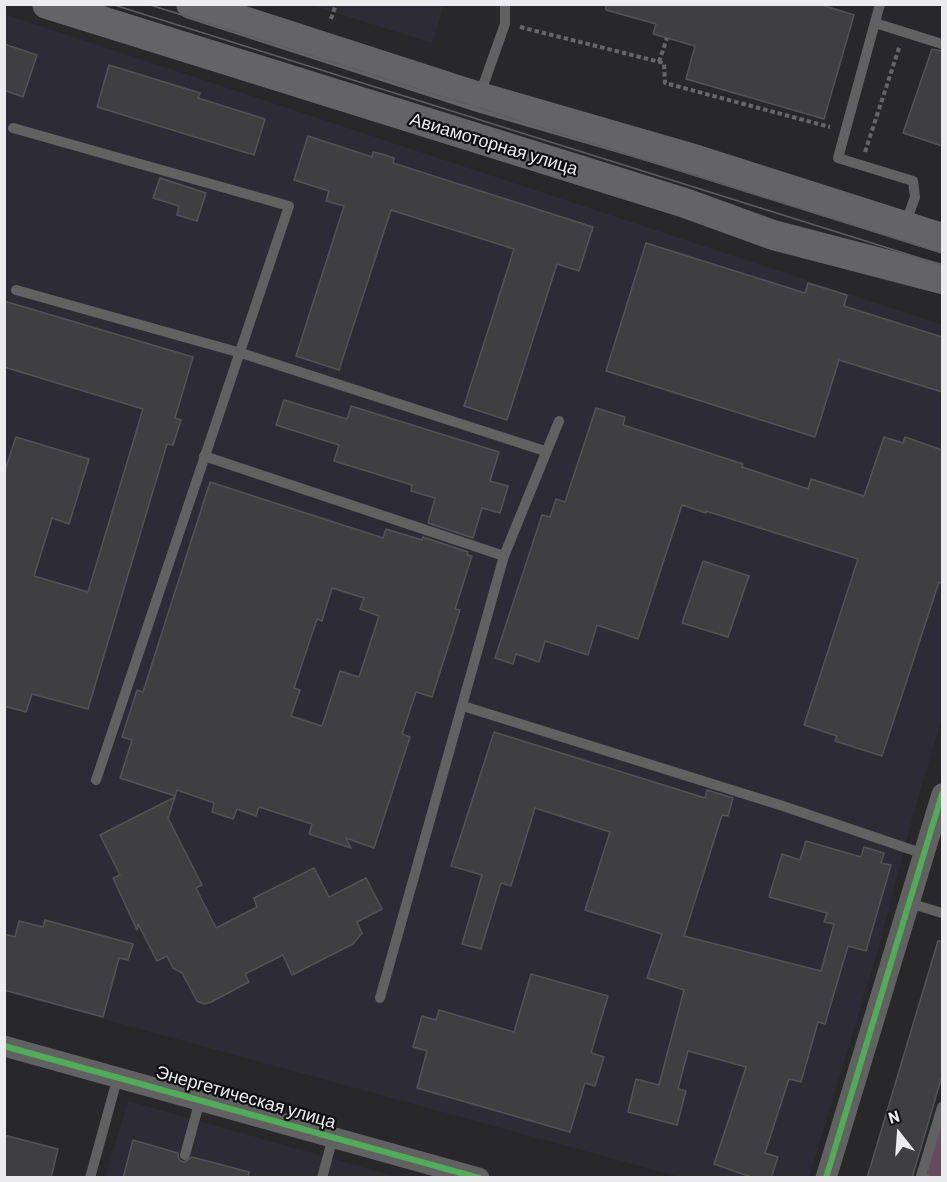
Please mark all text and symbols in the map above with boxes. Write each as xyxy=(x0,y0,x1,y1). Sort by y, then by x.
street label: Авиамоторная улица xyxy=(407,108,581,180)
street label: Энергетическая улица xyxy=(153,1061,339,1133)
north arrow xyxy=(869,1104,929,1164)
text: N xyxy=(886,1106,901,1127)

